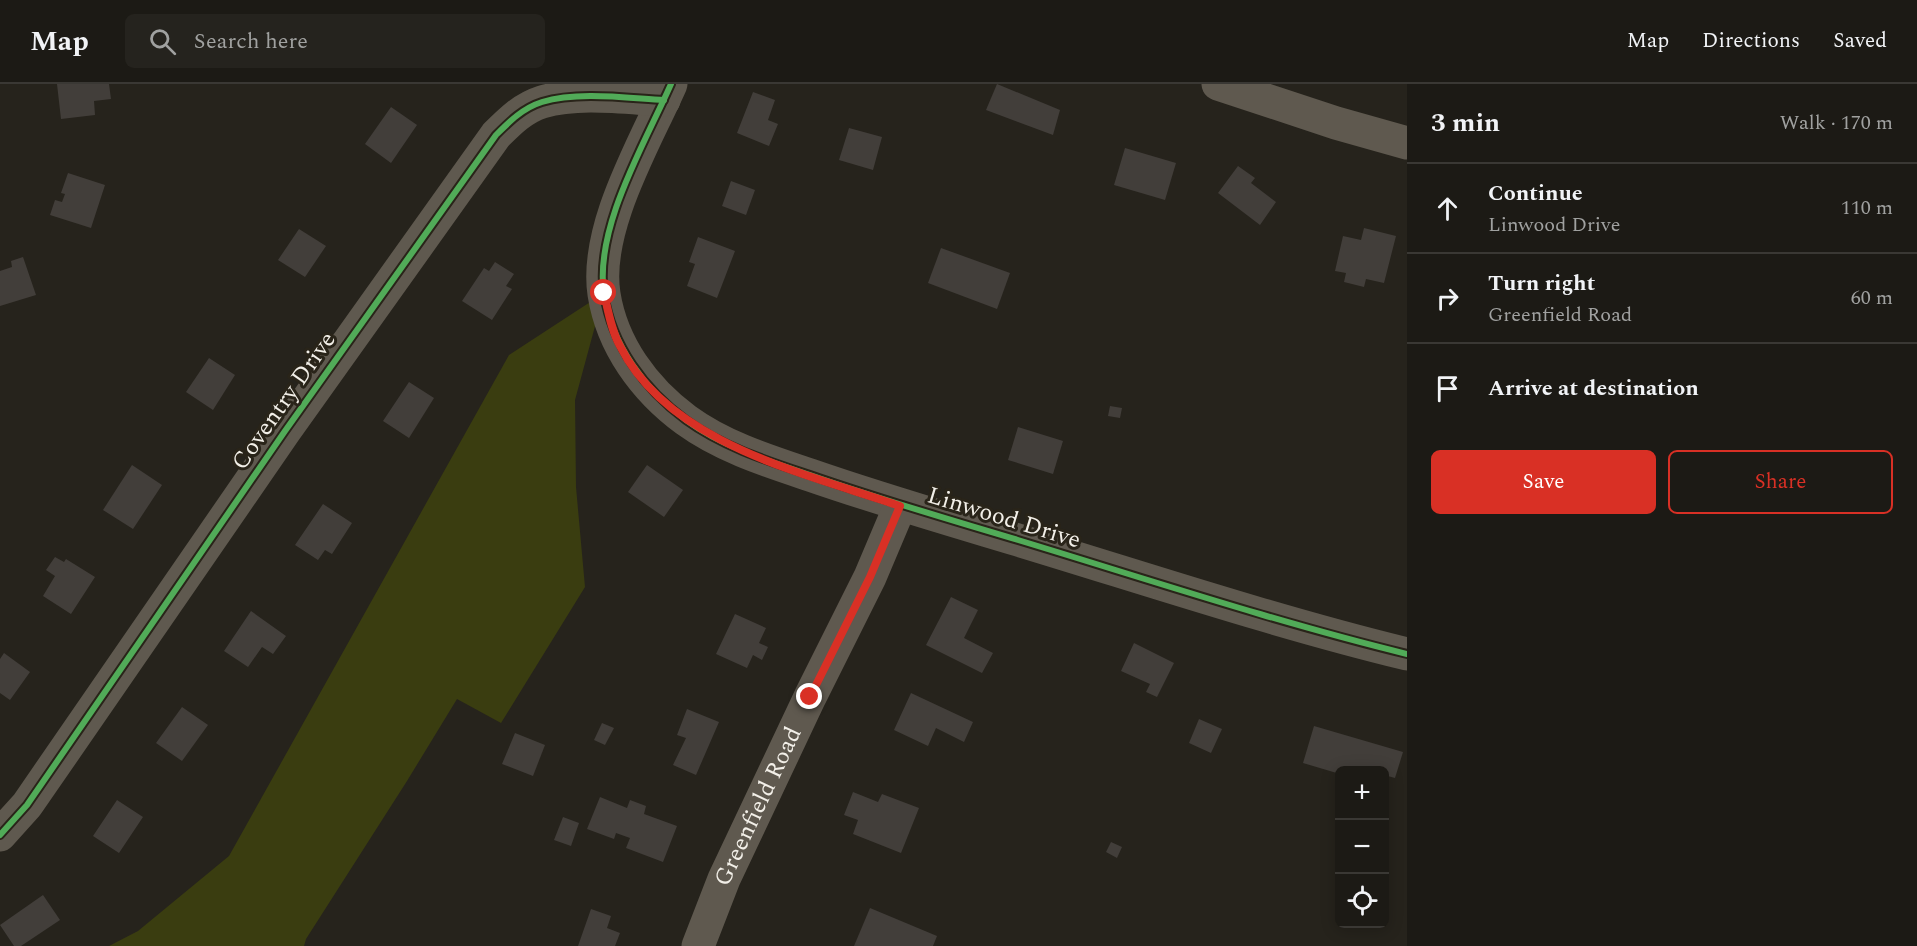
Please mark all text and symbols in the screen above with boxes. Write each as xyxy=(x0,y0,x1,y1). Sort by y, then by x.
search box xyxy=(125,14,545,68)
text: Map xyxy=(30,20,89,63)
icon: search xyxy=(146,25,179,58)
text: Search here xyxy=(194,25,308,58)
text: Map xyxy=(1627,25,1669,57)
text: Directions xyxy=(1702,25,1800,57)
text: Saved xyxy=(1833,25,1887,57)
text: 3 min xyxy=(1431,103,1500,143)
text: Walk · 170 m xyxy=(1780,108,1893,138)
text: Continue xyxy=(1488,177,1583,210)
icon: ahead xyxy=(1431,192,1464,225)
text: 110 m xyxy=(1841,193,1893,223)
text: Linwood Drive xyxy=(1488,210,1620,240)
text: Turn right xyxy=(1488,267,1595,300)
route start xyxy=(590,279,616,305)
icon: right xyxy=(1431,282,1464,315)
text: 60 m xyxy=(1851,283,1893,313)
text: Greenfield Road xyxy=(1488,300,1632,330)
street label: Coventry Drive xyxy=(223,324,345,478)
icon: arrive xyxy=(1431,372,1464,405)
text: Arrive at destination xyxy=(1488,372,1699,405)
button: Save xyxy=(1431,450,1656,514)
button: Share xyxy=(1668,450,1893,514)
street label: Linwood Drive xyxy=(923,478,1085,558)
route end xyxy=(796,683,822,709)
street label: Greenfield Road xyxy=(705,721,811,892)
map controls xyxy=(1335,766,1389,928)
button: + xyxy=(1335,766,1389,820)
button: − xyxy=(1335,820,1389,874)
button: locate xyxy=(1335,874,1389,928)

